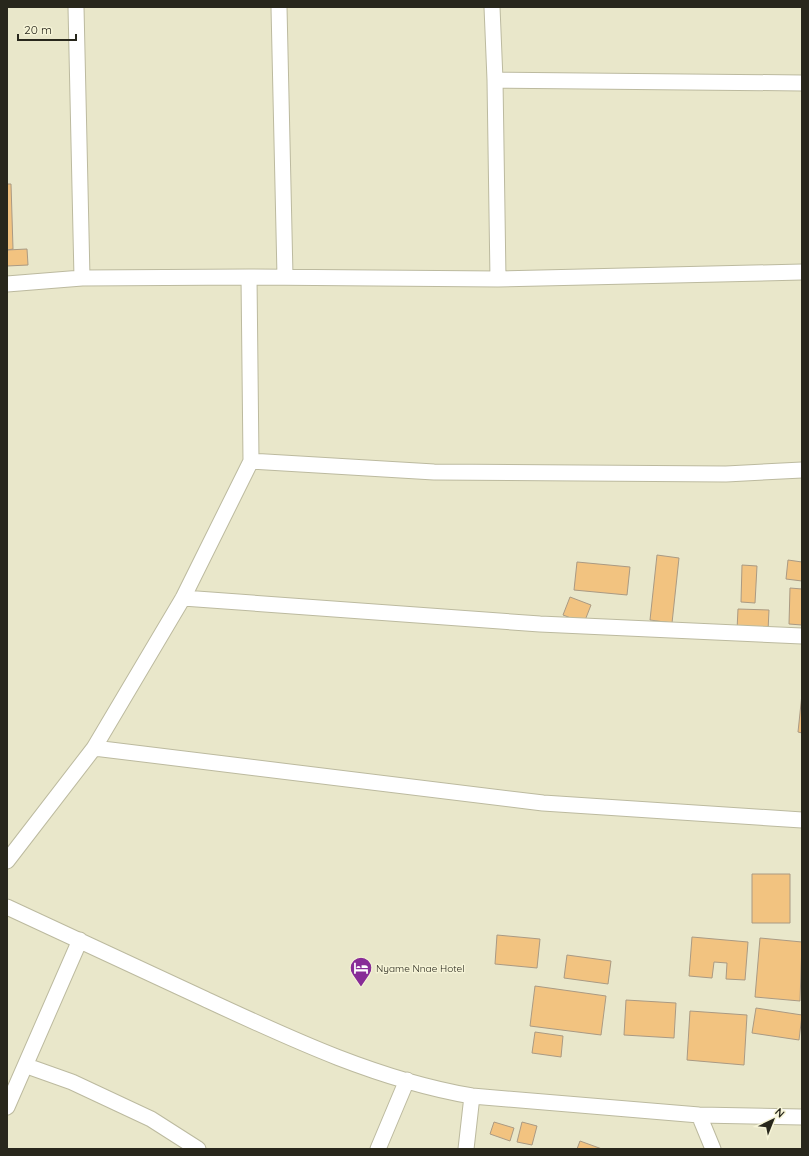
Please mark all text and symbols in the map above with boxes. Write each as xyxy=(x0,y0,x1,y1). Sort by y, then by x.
scale bar xyxy=(18,16,76,42)
text: 20 m xyxy=(24,22,52,37)
hotel icon: Nyame Nnae Hotel xyxy=(348,955,374,988)
place label: Nyame Nnae Hotel xyxy=(376,962,465,975)
north arrow xyxy=(753,1100,793,1140)
text: N xyxy=(772,1105,788,1121)

